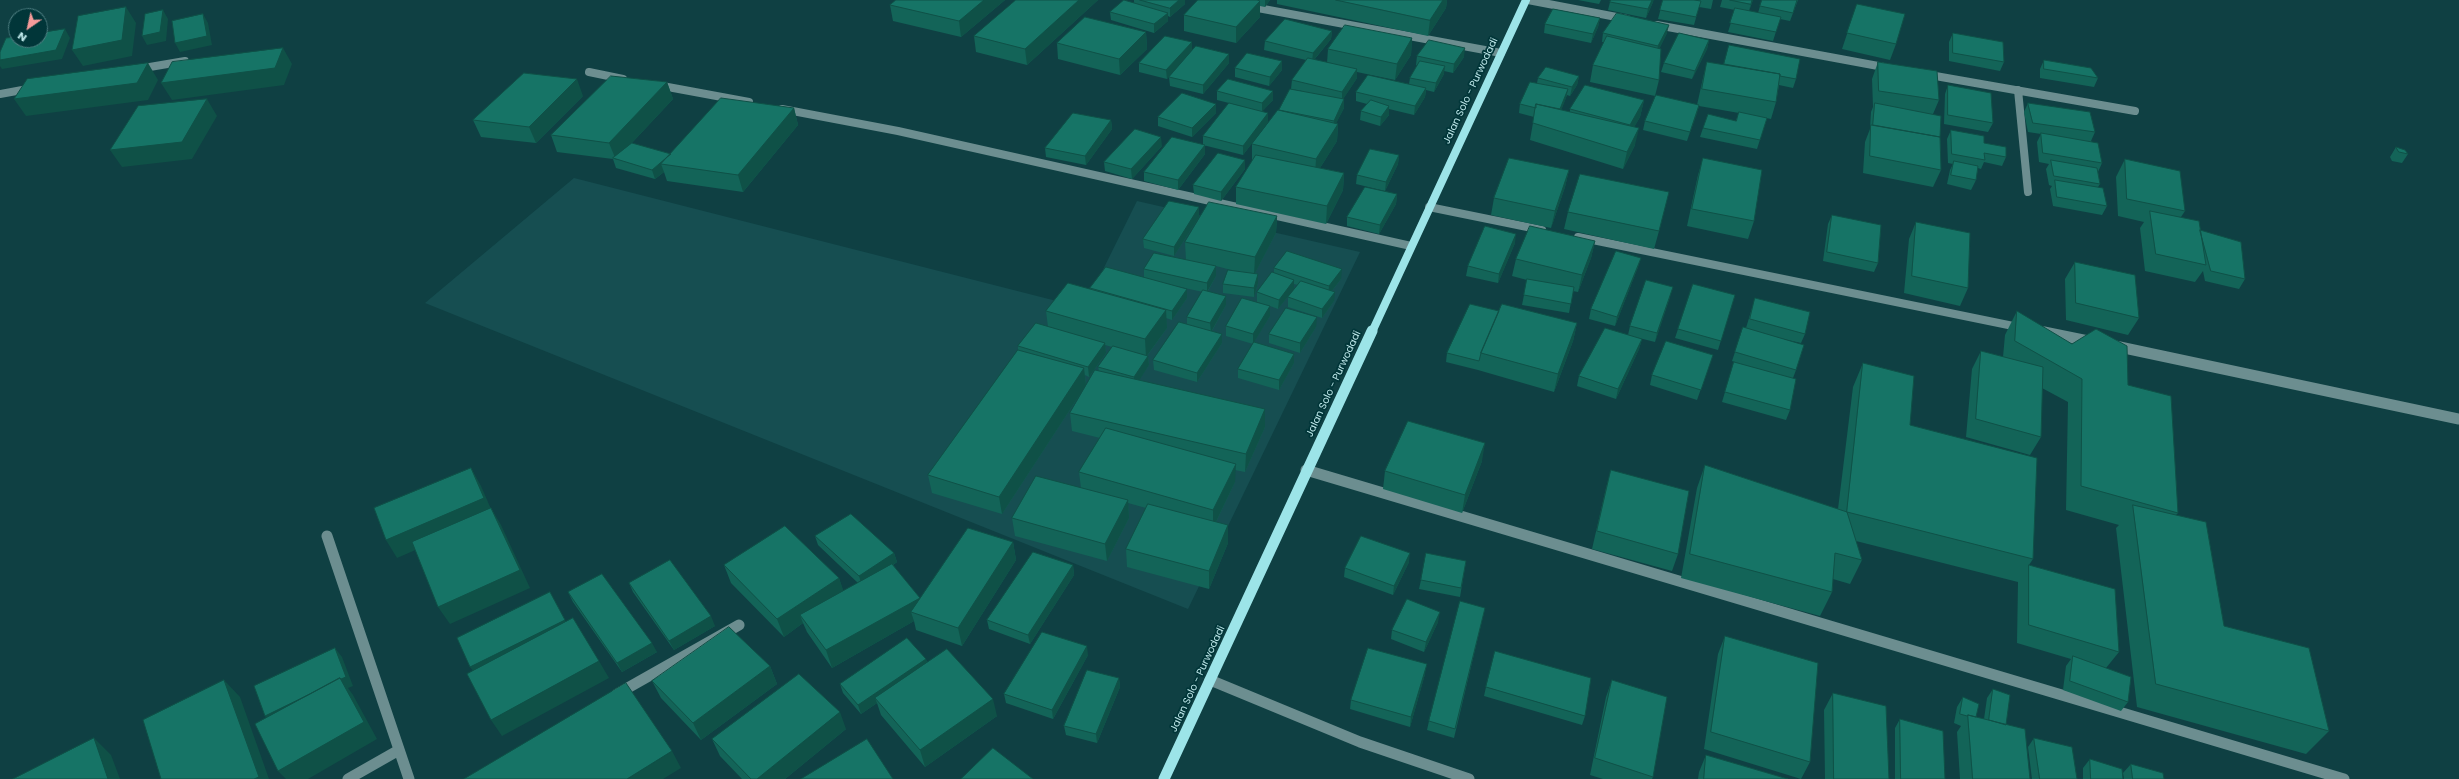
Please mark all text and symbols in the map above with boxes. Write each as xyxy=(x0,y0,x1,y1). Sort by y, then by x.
north arrow xyxy=(8,8,48,48)
text: N xyxy=(14,28,30,46)
street label: Jalan Solo - Purwodadi xyxy=(1441,36,1501,146)
street label: Jalan Solo - Purwodadi xyxy=(1304,329,1364,439)
street label: Jalan Solo - Purwodadi xyxy=(1168,624,1228,734)

